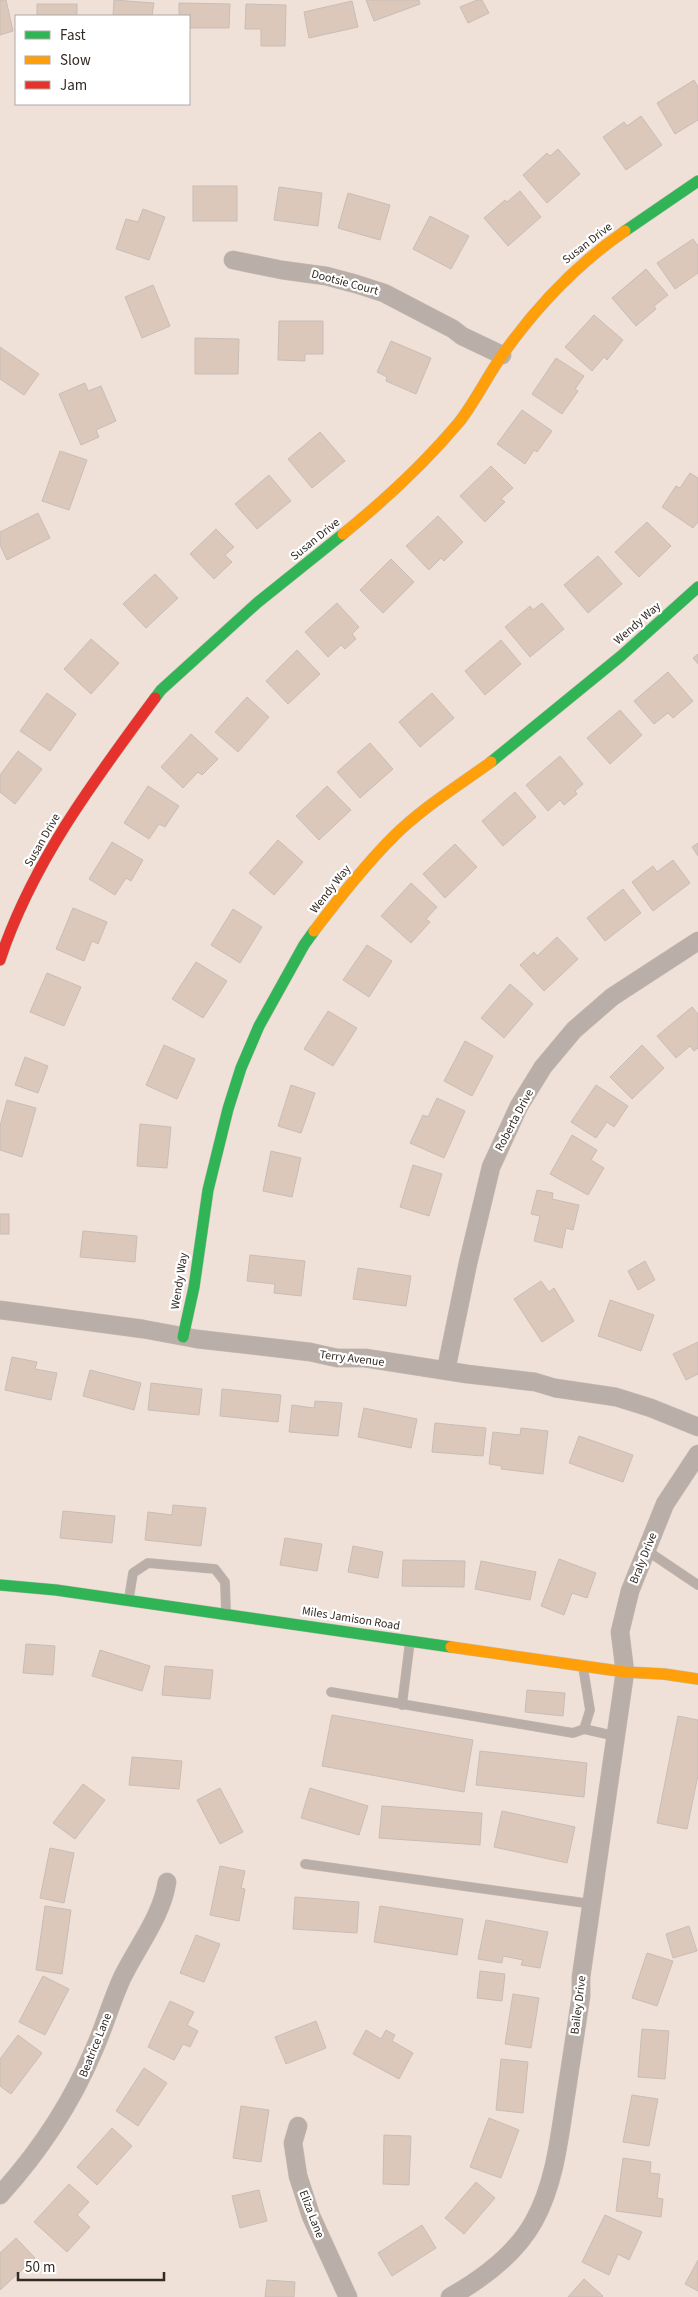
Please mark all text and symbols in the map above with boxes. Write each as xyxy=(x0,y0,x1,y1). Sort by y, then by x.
legend xyxy=(15,15,190,105)
text: Fast xyxy=(60,25,86,46)
text: Slow xyxy=(60,50,91,71)
text: Jam xyxy=(60,75,87,96)
street label: Susan Drive xyxy=(559,219,616,268)
street label: Dootsie Court xyxy=(310,265,380,300)
street label: Susan Drive xyxy=(287,514,344,565)
street label: Wendy Way xyxy=(610,598,665,649)
street label: Susan Drive xyxy=(20,810,65,870)
street label: Wendy Way xyxy=(306,861,355,917)
street label: Roberta Drive xyxy=(491,1086,538,1154)
street label: Wendy Way xyxy=(167,1251,192,1311)
street label: Terry Avenue xyxy=(319,1346,385,1371)
street label: Braly Drive xyxy=(625,1530,661,1586)
street label: Miles Jamison Road xyxy=(301,1602,401,1635)
street label: Bailey Drive xyxy=(566,1975,591,2035)
street label: Beatrice Lane xyxy=(75,2011,116,2080)
street label: Eliza Lane xyxy=(295,2188,328,2241)
scale bar xyxy=(18,2250,164,2282)
text: 50 m xyxy=(25,2257,55,2278)

